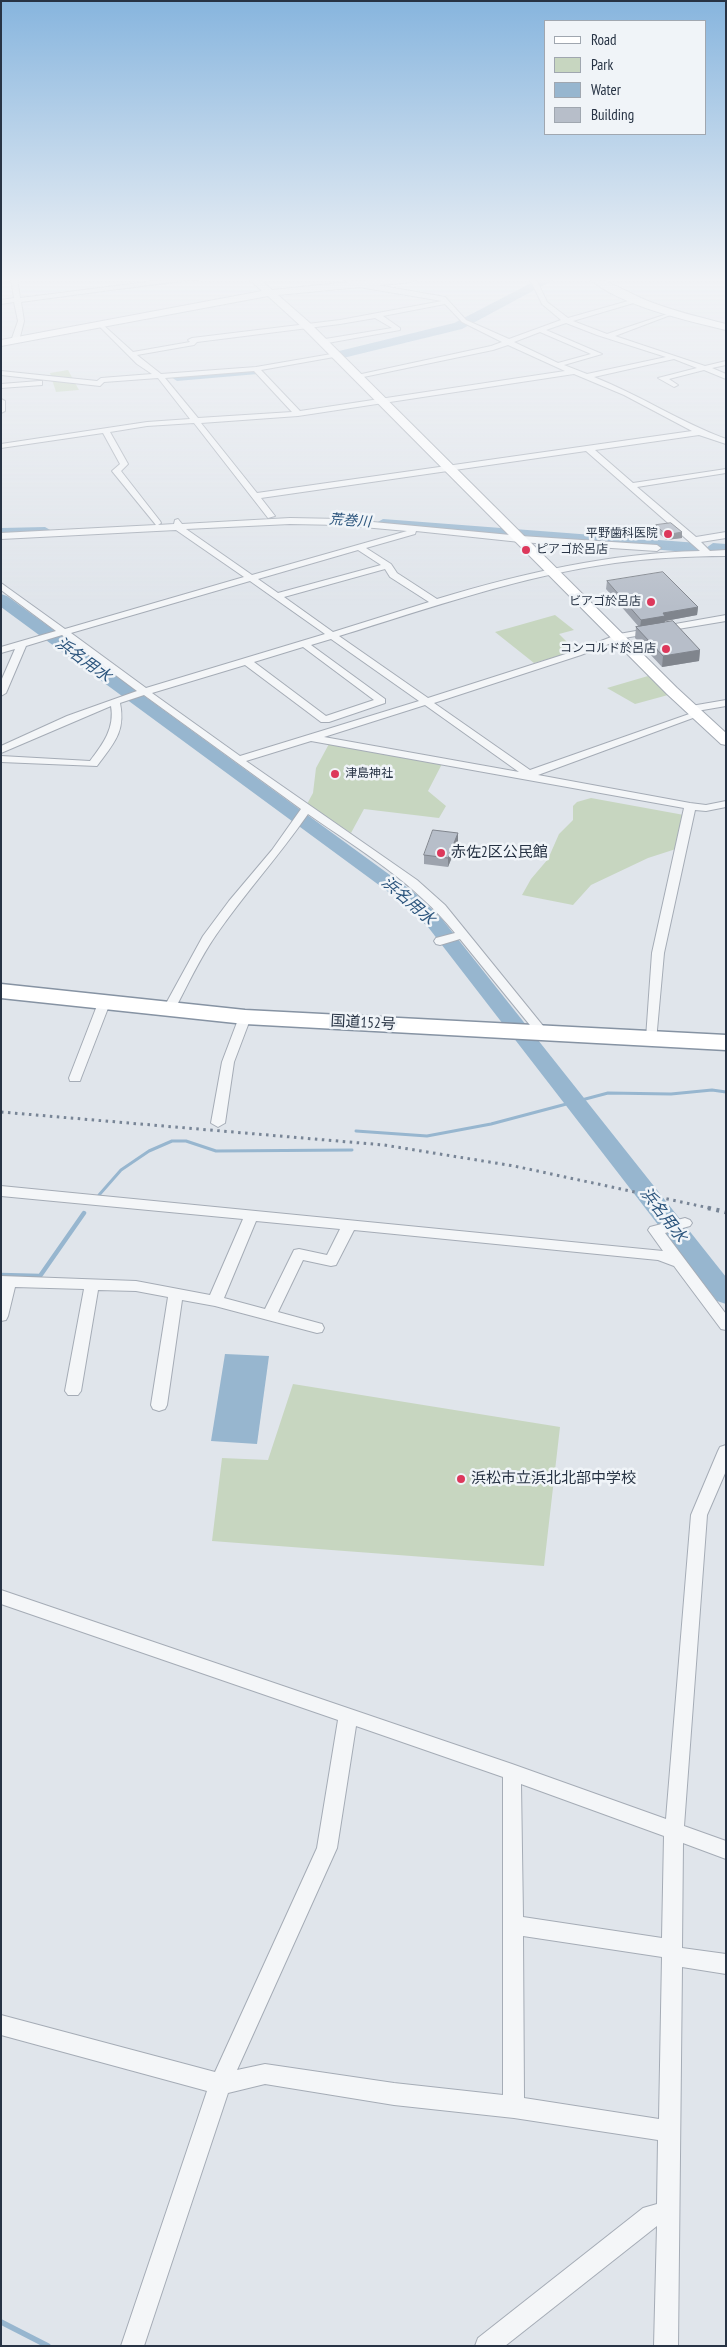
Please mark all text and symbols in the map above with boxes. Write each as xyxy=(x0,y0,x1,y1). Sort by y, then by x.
legend xyxy=(544,20,707,135)
text: Road xyxy=(591,30,617,49)
text: Park xyxy=(591,55,613,74)
text: Water xyxy=(591,80,621,99)
text: Building xyxy=(591,105,634,124)
water label: 荒巻川 xyxy=(328,511,372,531)
place label: 平野歯科医院 xyxy=(586,527,658,541)
marker: 平野歯科医院 xyxy=(662,528,674,540)
place label: ピアゴ於呂店 xyxy=(536,543,608,557)
marker: ピアゴ於呂店 xyxy=(520,544,532,556)
place label: ビアゴ於呂店 xyxy=(569,595,641,609)
marker: ビアゴ於呂店 xyxy=(645,596,657,608)
water label: 浜名用水 xyxy=(51,633,115,687)
place label: コンコルド於呂店 xyxy=(560,642,656,656)
marker: コンコルド於呂店 xyxy=(660,643,672,655)
place label: 津島神社 xyxy=(345,767,393,781)
marker: 津島神社 xyxy=(329,768,341,780)
place label: 赤佐2区公民館 xyxy=(451,844,548,862)
marker: 赤佐2区公民館 xyxy=(435,847,447,859)
water label: 浜名用水 xyxy=(378,873,438,929)
street label: 国道152号 xyxy=(330,1012,396,1034)
water label: 浜名用水 xyxy=(636,1184,690,1246)
place label: 浜松市立浜北北部中学校 xyxy=(471,1470,636,1488)
marker: 浜松市立浜北北部中学校 xyxy=(455,1473,467,1485)

